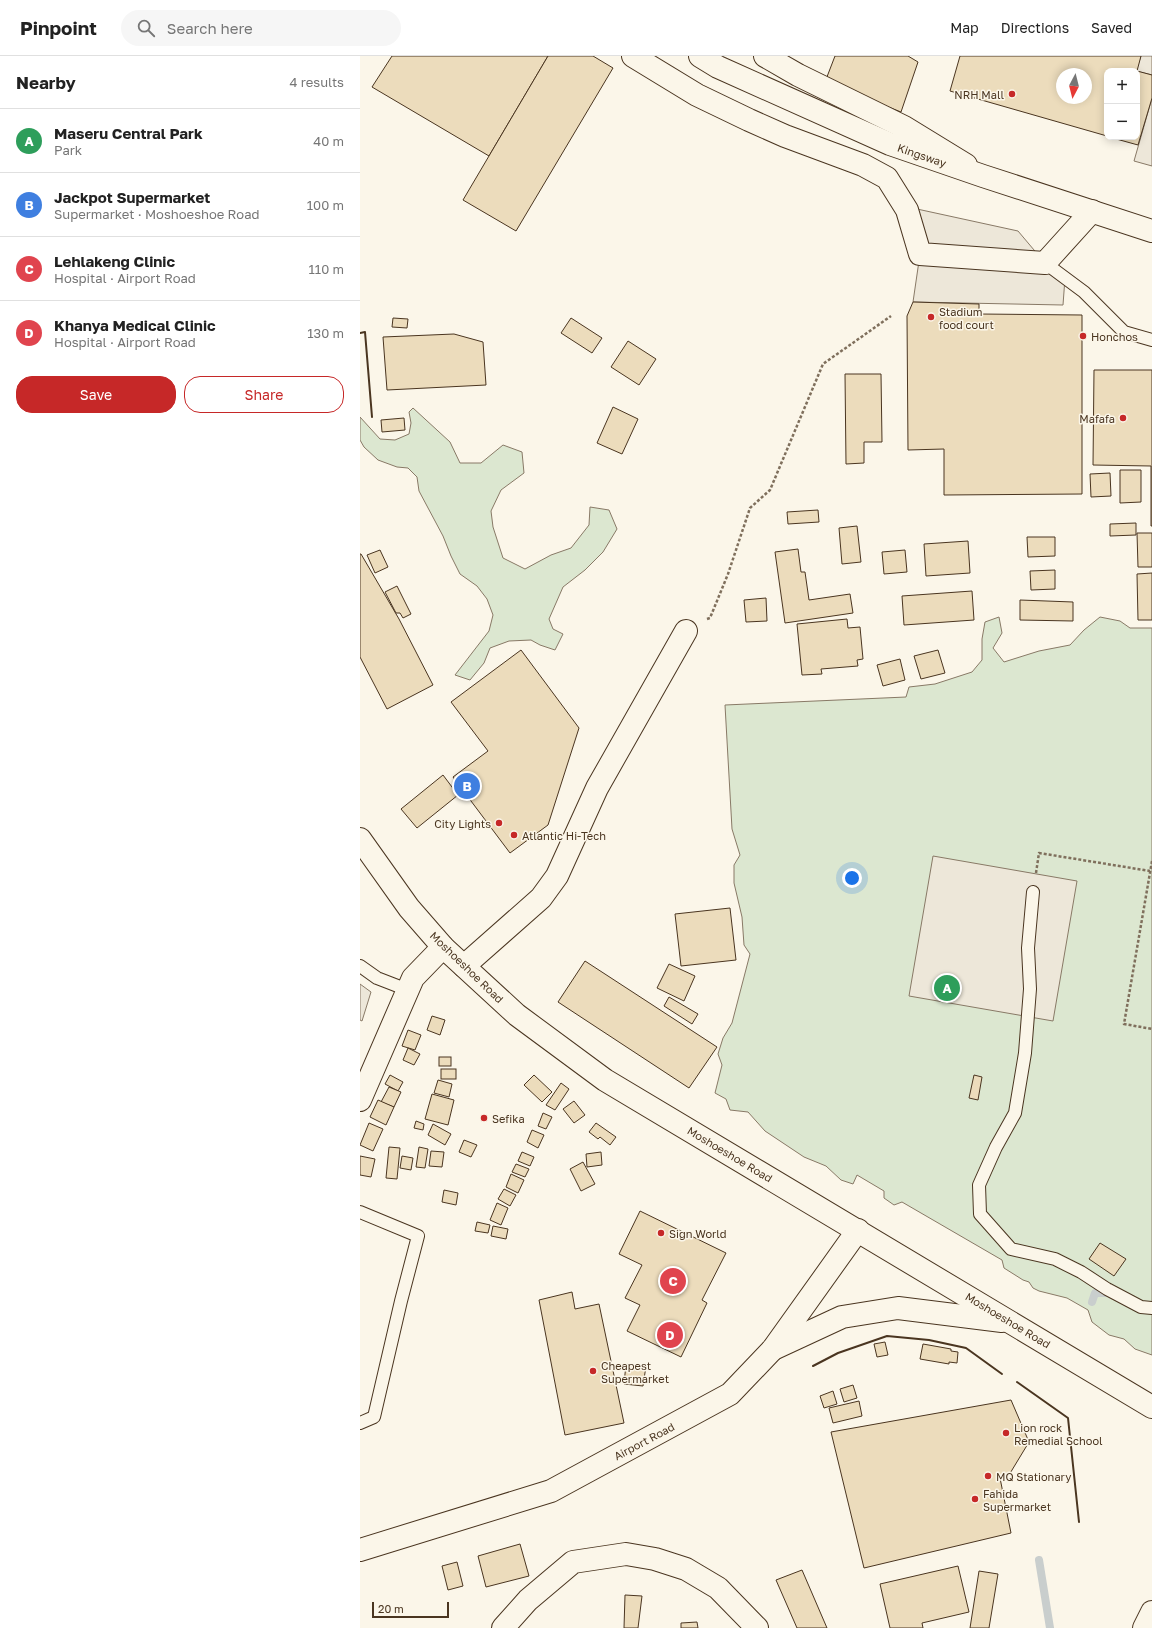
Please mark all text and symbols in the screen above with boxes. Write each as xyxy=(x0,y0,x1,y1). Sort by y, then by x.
search box xyxy=(121,10,401,46)
text: Pinpoint xyxy=(20,16,97,39)
icon: search xyxy=(135,17,157,39)
text: Search here xyxy=(167,19,253,37)
text: Map xyxy=(950,19,979,36)
text: Directions xyxy=(1001,19,1069,36)
text: Saved xyxy=(1091,19,1132,36)
north arrow xyxy=(1056,68,1092,104)
map controls xyxy=(1104,68,1140,140)
button: + xyxy=(1104,68,1140,104)
text: Nearby xyxy=(16,72,76,93)
text: 4 results xyxy=(290,74,344,90)
place label: NRH Mall xyxy=(954,88,1004,101)
marker: NRH Mall xyxy=(1007,89,1017,99)
button: − xyxy=(1104,104,1140,140)
text: Maseru Central Park xyxy=(54,124,203,142)
text: A xyxy=(24,133,34,149)
text: 40 m xyxy=(313,133,344,149)
street label: Kingsway xyxy=(896,141,948,169)
text: Park xyxy=(54,142,82,158)
text: Jackpot Supermarket xyxy=(54,188,210,206)
text: B xyxy=(24,197,34,213)
text: 100 m xyxy=(307,197,344,213)
text: Supermarket · Moshoeshoe Road xyxy=(54,206,259,222)
text: Lehlakeng Clinic xyxy=(54,252,175,270)
text: C xyxy=(24,261,34,277)
text: 110 m xyxy=(309,261,344,277)
text: Hospital · Airport Road xyxy=(54,270,196,286)
place label: Stadium food court xyxy=(939,305,994,331)
marker: Stadium food court xyxy=(926,312,936,322)
text: Khanya Medical Clinic xyxy=(54,316,216,334)
text: D xyxy=(24,325,34,341)
text: 130 m xyxy=(307,325,344,341)
place label: Honchos xyxy=(1091,330,1138,343)
marker: Honchos xyxy=(1078,331,1088,341)
text: Hospital · Airport Road xyxy=(54,334,196,350)
button: Save xyxy=(16,376,176,413)
button: Share xyxy=(184,376,344,413)
place label: Mafafa xyxy=(1079,412,1115,425)
marker: Mafafa xyxy=(1118,413,1128,423)
pin: B xyxy=(454,771,480,801)
place label: City Lights xyxy=(434,817,491,830)
marker: City Lights xyxy=(494,818,504,828)
place label: Atlantic Hi-Tech xyxy=(522,829,606,842)
marker: Atlantic Hi-Tech xyxy=(509,830,519,840)
your location xyxy=(842,868,862,888)
street label: Moshoeshoe Road xyxy=(428,929,506,1005)
pin: A xyxy=(934,973,960,1003)
place label: Sefika xyxy=(492,1112,525,1125)
marker: Sefika xyxy=(479,1113,489,1123)
street label: Moshoeshoe Road xyxy=(685,1123,775,1185)
place label: Sign World xyxy=(669,1227,726,1240)
marker: Sign World xyxy=(656,1228,666,1238)
pin: C xyxy=(660,1266,686,1296)
street label: Moshoeshoe Road xyxy=(963,1289,1053,1351)
pin: D xyxy=(657,1320,683,1350)
place label: Cheapest Supermarket xyxy=(601,1359,669,1385)
marker: Cheapest Supermarket xyxy=(588,1366,598,1376)
street label: Airport Road xyxy=(612,1420,676,1462)
place label: Lion rock Remedial School xyxy=(1014,1421,1103,1447)
marker: Lion rock Remedial School xyxy=(1001,1428,1011,1438)
place label: MQ Stationary xyxy=(996,1470,1071,1483)
marker: MQ Stationary xyxy=(983,1471,993,1481)
place label: Fahida Supermarket xyxy=(983,1487,1051,1513)
marker: Fahida Supermarket xyxy=(970,1494,980,1504)
scale bar xyxy=(372,1600,449,1619)
text: 20 m xyxy=(378,1602,404,1615)

